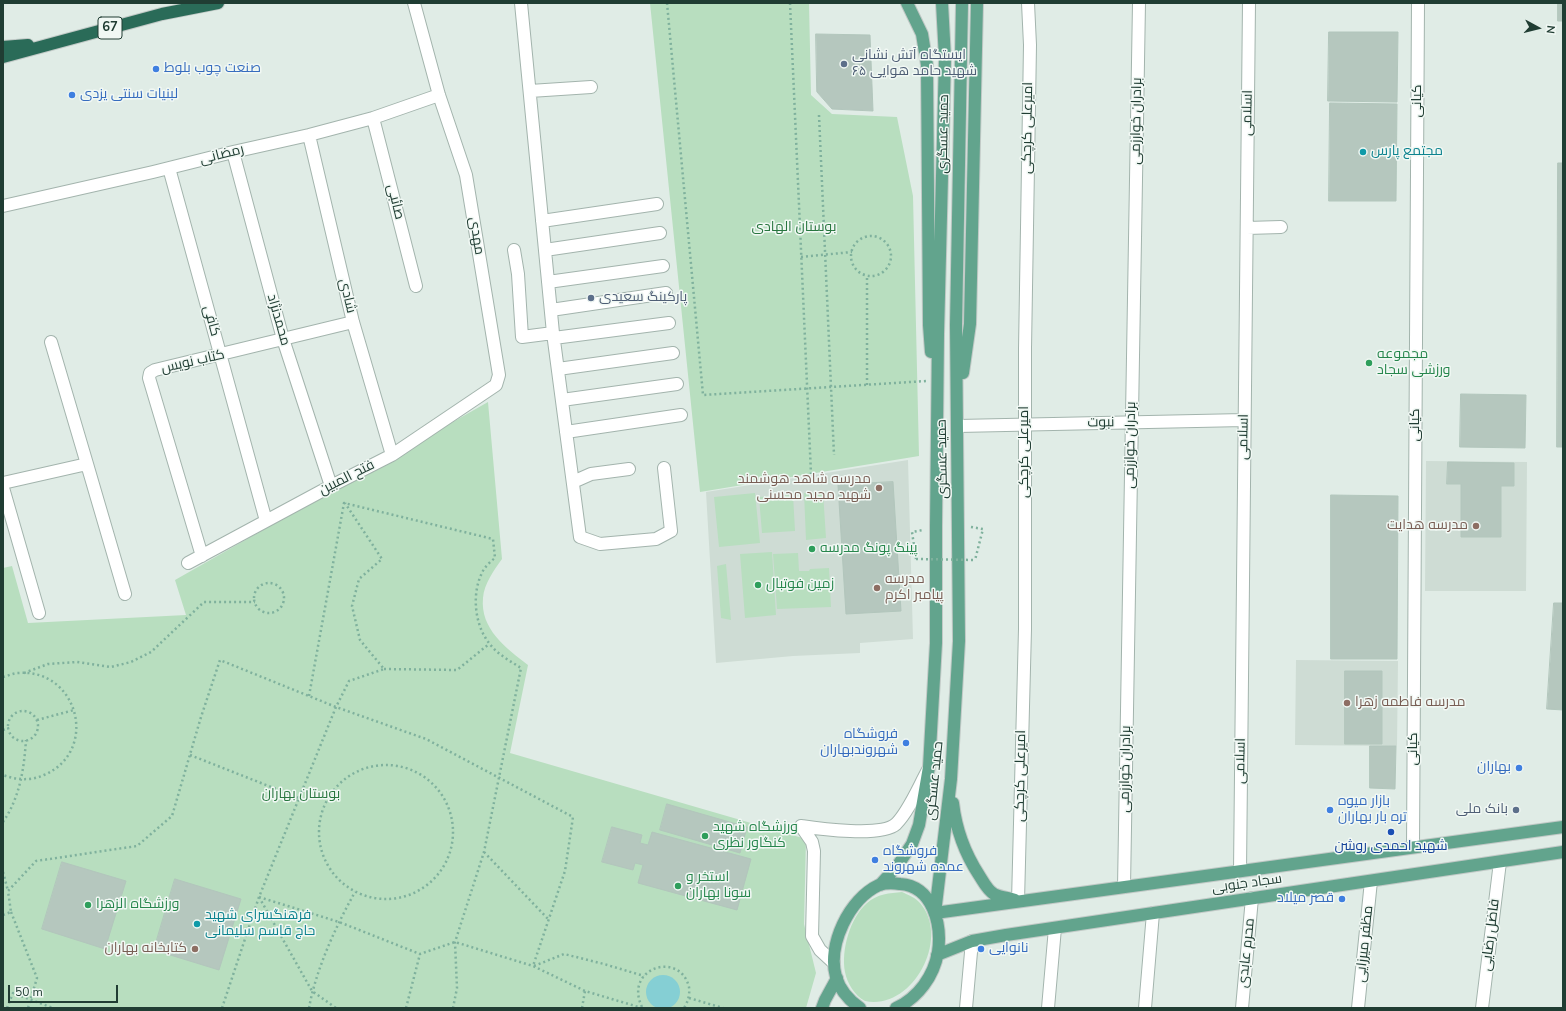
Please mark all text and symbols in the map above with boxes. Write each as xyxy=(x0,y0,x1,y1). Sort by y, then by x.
north arrow xyxy=(1518,8,1558,48)
road number: 67 xyxy=(98,17,122,39)
text: N xyxy=(1542,25,1558,35)
place label: ایستگاه آتش نشانی ۶۵ شهید حامد هوایی xyxy=(852,48,977,80)
marker: ایستگاه آتش نشانی ۶۵ شهید حامد هوایی xyxy=(839,59,849,69)
place label: صنعت چوب بلوط xyxy=(164,61,261,77)
marker: صنعت چوب بلوط xyxy=(151,64,161,74)
street label: برادران خوارزمی xyxy=(1128,77,1146,165)
street label: امیرعلی کرچکی xyxy=(1019,82,1037,174)
street label: کیانی xyxy=(1410,84,1426,118)
place label: لبنیات سنتی یزدی xyxy=(80,87,178,103)
marker: لبنیات سنتی یزدی xyxy=(67,90,77,100)
street label: اسلامی xyxy=(1239,90,1257,136)
street label: حمید عسگری xyxy=(935,94,953,174)
street label: رمضانی xyxy=(198,141,246,169)
place label: مجتمع پارس xyxy=(1371,144,1443,160)
marker: مجتمع پارس xyxy=(1358,147,1368,157)
street label: صائبی xyxy=(383,183,407,221)
street label: مهدی xyxy=(465,216,487,256)
park label: بوستان الهادی xyxy=(752,220,836,236)
street label: شادی xyxy=(335,277,359,315)
place label: پارکینگ سعیدی xyxy=(599,290,687,306)
street label: محمدنژاد xyxy=(263,292,293,348)
marker: پارکینگ سعیدی xyxy=(586,293,596,303)
street label: کافی xyxy=(199,304,223,338)
street label: کتاب نویس xyxy=(160,347,226,377)
place label: مجموعه ورزشی سجاد xyxy=(1377,347,1450,380)
marker: مجموعه ورزشی سجاد xyxy=(1364,358,1374,368)
street label: برادران خوارزمی xyxy=(1122,401,1140,489)
street label: امیرعلی کرچکی xyxy=(1017,406,1033,498)
street label: کیانی xyxy=(1408,408,1424,442)
street label: نبوت xyxy=(1087,414,1115,432)
street label: اسلامی xyxy=(1235,414,1253,460)
street label: حمید عسگری xyxy=(934,419,952,499)
street label: فتح المبین xyxy=(316,457,378,499)
place label: مدرسه شاهد هوشمند شهید مجید محسنی xyxy=(738,472,871,504)
marker: مدرسه شاهد هوشمند شهید مجید محسنی xyxy=(874,483,884,493)
place label: مدرسه هدایت xyxy=(1387,518,1468,534)
marker: مدرسه هدایت xyxy=(1471,521,1481,531)
place label: پینگ پونگ مدرسه xyxy=(820,541,917,557)
marker: پینگ پونگ مدرسه xyxy=(807,544,817,554)
place label: مدرسه پیامبر اکرم xyxy=(885,572,943,604)
place label: زمین فوتبال xyxy=(766,577,834,593)
marker: زمین فوتبال xyxy=(753,580,763,590)
marker: مدرسه پیامبر اکرم xyxy=(872,583,882,593)
place label: مدرسه فاطمه زهرا xyxy=(1355,695,1465,711)
marker: مدرسه فاطمه زهرا xyxy=(1342,698,1352,708)
street label: برادران خوارزمی xyxy=(1117,725,1135,813)
place label: فروشگاه شهروندبهاران xyxy=(820,727,898,760)
street label: امیرعلی کرچکی xyxy=(1012,730,1030,822)
street label: کیانی xyxy=(1406,732,1422,766)
marker: فروشگاه شهروندبهاران xyxy=(901,738,911,748)
street label: اسلامی xyxy=(1232,738,1250,784)
street label: حمید عسگری xyxy=(922,741,948,821)
place label: بهاران xyxy=(1477,760,1511,776)
marker: بهاران xyxy=(1514,763,1524,773)
park label: بوستان بهاران xyxy=(262,787,340,803)
place label: بازار میوه تره بار بهاران xyxy=(1338,794,1407,826)
place label: بانک ملی xyxy=(1456,802,1508,818)
marker: بازار میوه تره بار بهاران xyxy=(1325,805,1335,815)
marker: بانک ملی xyxy=(1511,805,1521,815)
place label: ورزشگاه شهید کنگاور نظری xyxy=(713,820,798,852)
marker: شهید احمدی روشن xyxy=(1386,827,1396,837)
marker: ورزشگاه شهید کنگاور نظری xyxy=(700,831,710,841)
place label: شهید احمدی روشن xyxy=(1334,839,1448,855)
place label: فروشگاه عمده شهروند xyxy=(883,844,964,876)
marker: فروشگاه عمده شهروند xyxy=(870,855,880,865)
place label: استخر و سونا بهاران xyxy=(686,870,751,902)
street label: سجاد جنوبی xyxy=(1211,871,1283,897)
marker: استخر و سونا بهاران xyxy=(673,881,683,891)
place label: قصر میلاد xyxy=(1277,891,1334,907)
marker: قصر میلاد xyxy=(1337,894,1347,904)
place label: ورزشگاه الزهرا xyxy=(96,897,179,913)
street label: فاضل رضایی xyxy=(1478,898,1504,972)
marker: ورزشگاه الزهرا xyxy=(83,900,93,910)
street label: مظفر میرزایی xyxy=(1353,905,1377,983)
place label: فرهنگسرای شهید حاج قاسم سلیمانی xyxy=(205,908,315,940)
street label: محرم عابدی xyxy=(1235,917,1259,989)
marker: فرهنگسرای شهید حاج قاسم سلیمانی xyxy=(192,919,202,929)
place label: کتابخانه بهاران xyxy=(104,941,187,957)
place label: نانوایی xyxy=(989,941,1029,957)
marker: کتابخانه بهاران xyxy=(190,944,200,954)
marker: نانوایی xyxy=(976,944,986,954)
scale bar xyxy=(10,977,120,1003)
text: 50 m xyxy=(15,984,43,1000)

